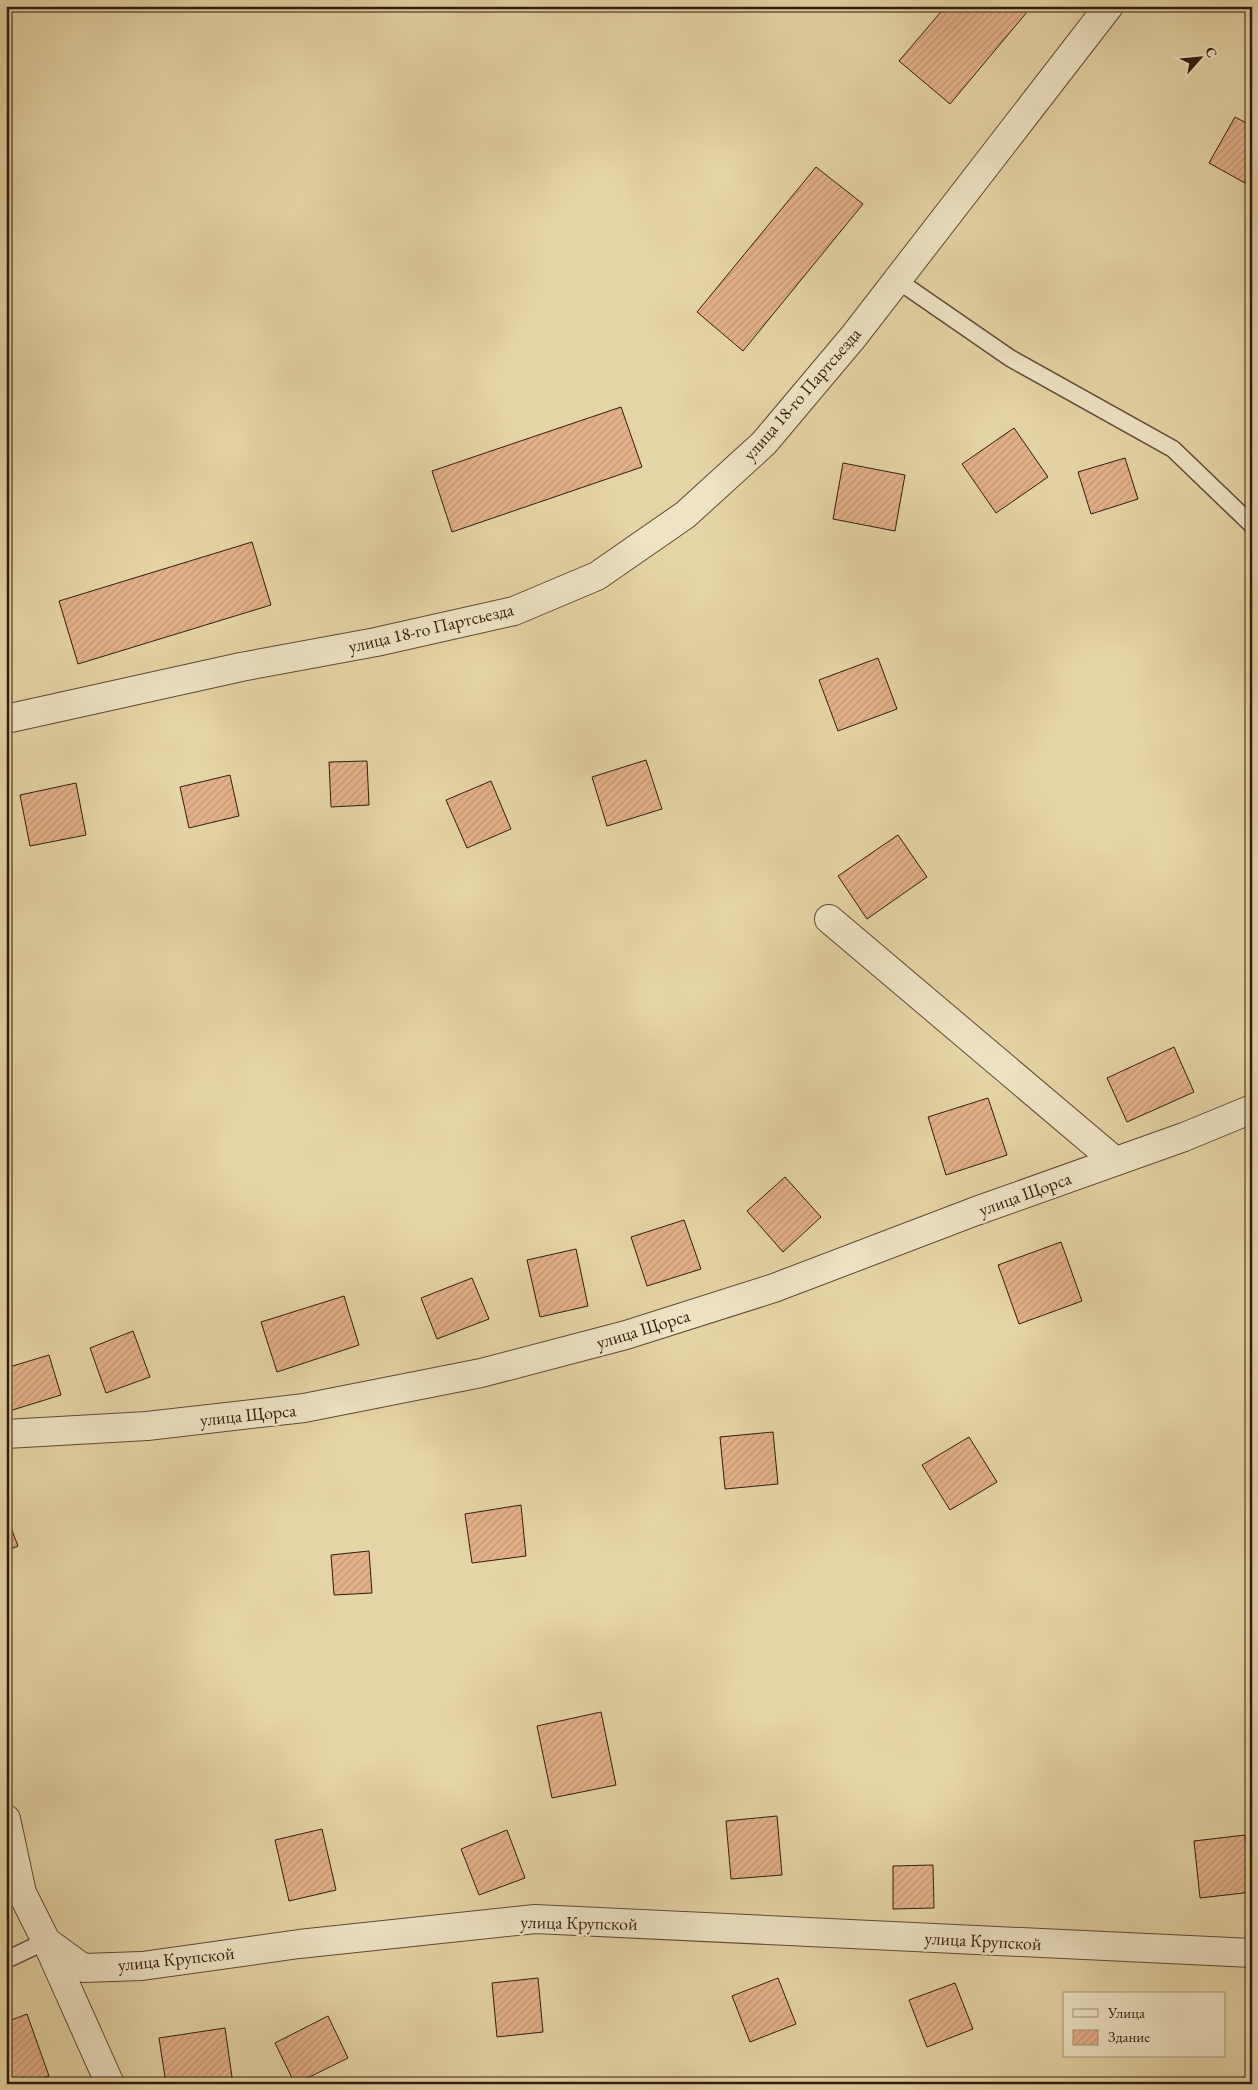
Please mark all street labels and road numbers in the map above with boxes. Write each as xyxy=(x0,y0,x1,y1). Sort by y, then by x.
street label: улица 18-го Партсьезда xyxy=(738,322,866,465)
street label: улица 18-го Партсьезда xyxy=(346,597,517,658)
street label: улица Щорса xyxy=(975,1166,1075,1221)
street label: улица Щорса xyxy=(593,1303,693,1354)
street label: улица Щорса xyxy=(199,1398,298,1431)
street label: улица Крупской xyxy=(520,1910,638,1935)
street label: улица Крупской xyxy=(924,1926,1043,1955)
street label: улица Крупской xyxy=(117,1941,236,1976)

